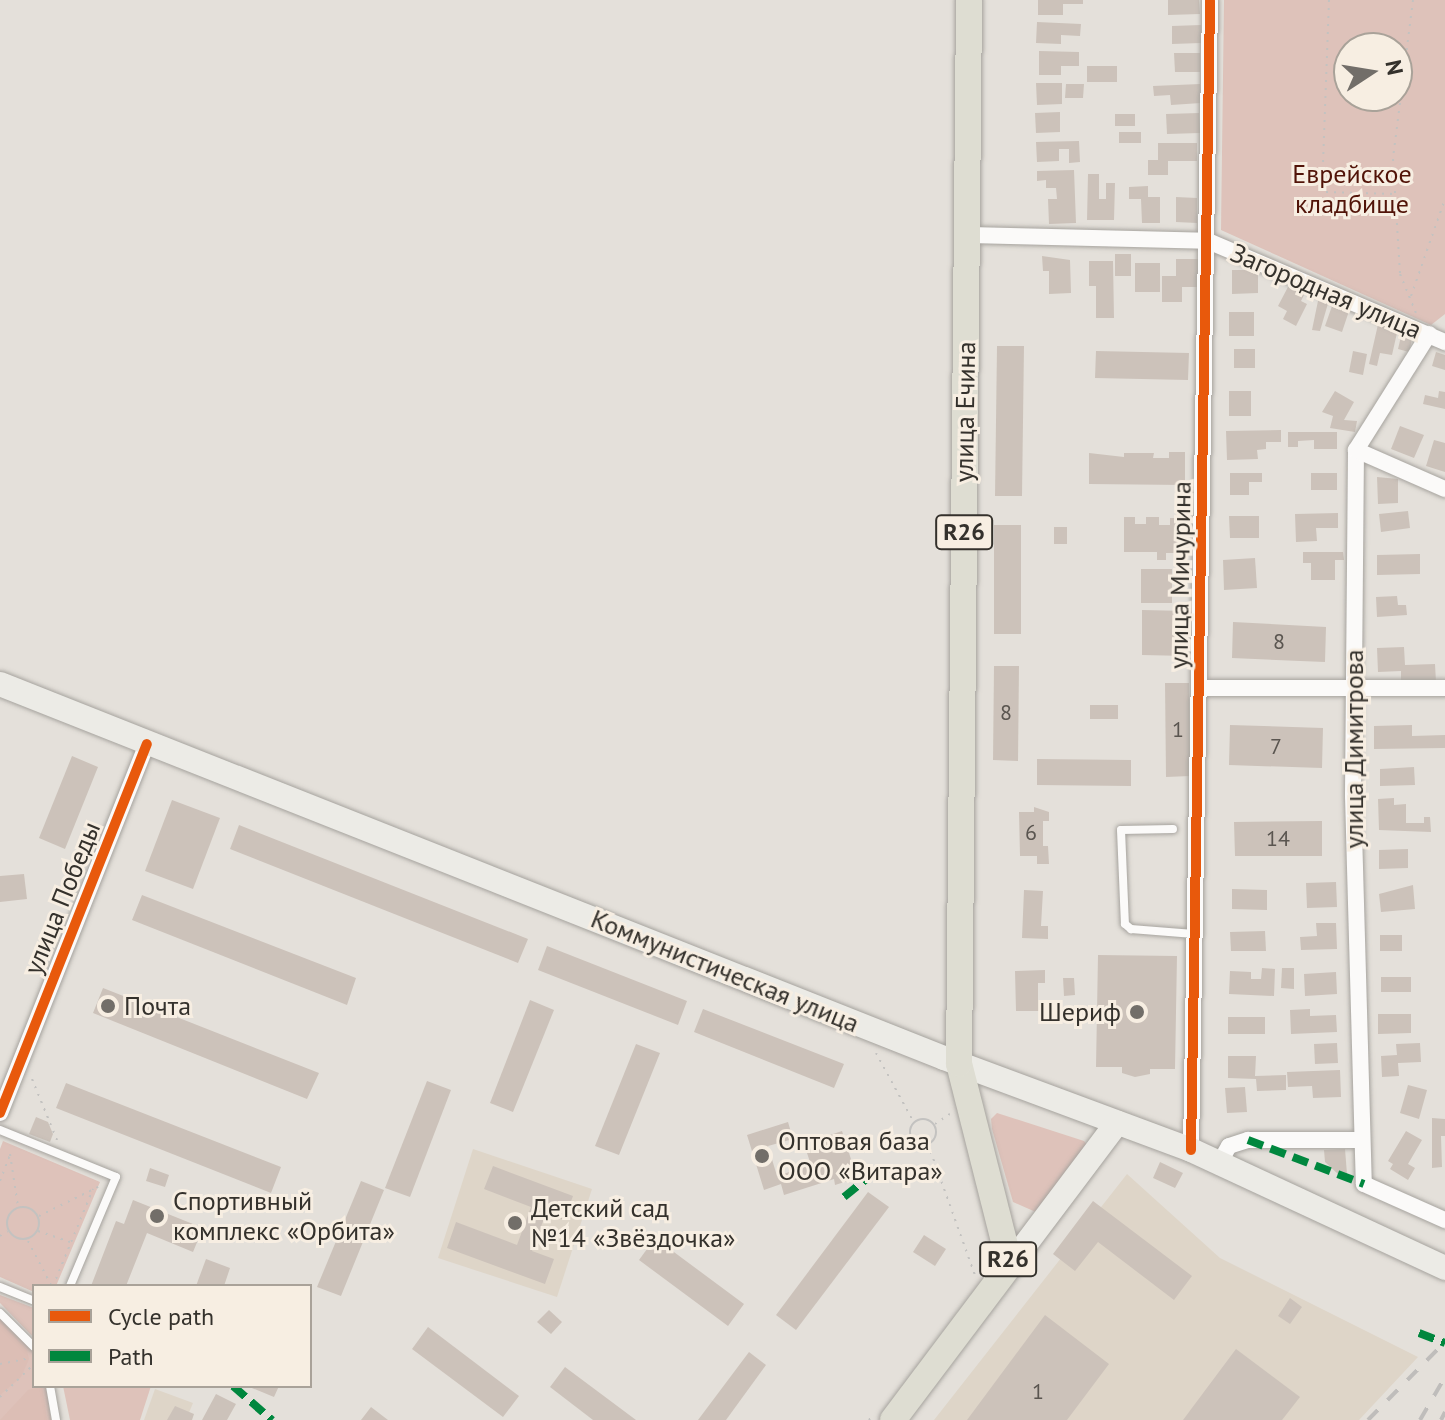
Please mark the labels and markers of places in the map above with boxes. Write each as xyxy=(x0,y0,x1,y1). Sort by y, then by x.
place label: Почта xyxy=(124,990,191,1022)
place label: Шериф xyxy=(1039,996,1121,1028)
marker: Почта xyxy=(99,997,117,1015)
marker: Шериф xyxy=(1128,1003,1146,1021)
place label: Оптовая база ООО «Витара» xyxy=(778,1125,943,1186)
marker: Оптовая база ООО «Витара» xyxy=(753,1147,771,1165)
place label: Спортивный комплекс «Орбита» xyxy=(173,1185,395,1246)
place label: Детский сад №14 «Звёздочка» xyxy=(531,1192,736,1254)
marker: Спортивный комплекс «Орбита» xyxy=(148,1207,166,1225)
marker: Детский сад №14 «Звёздочка» xyxy=(506,1214,524,1232)

